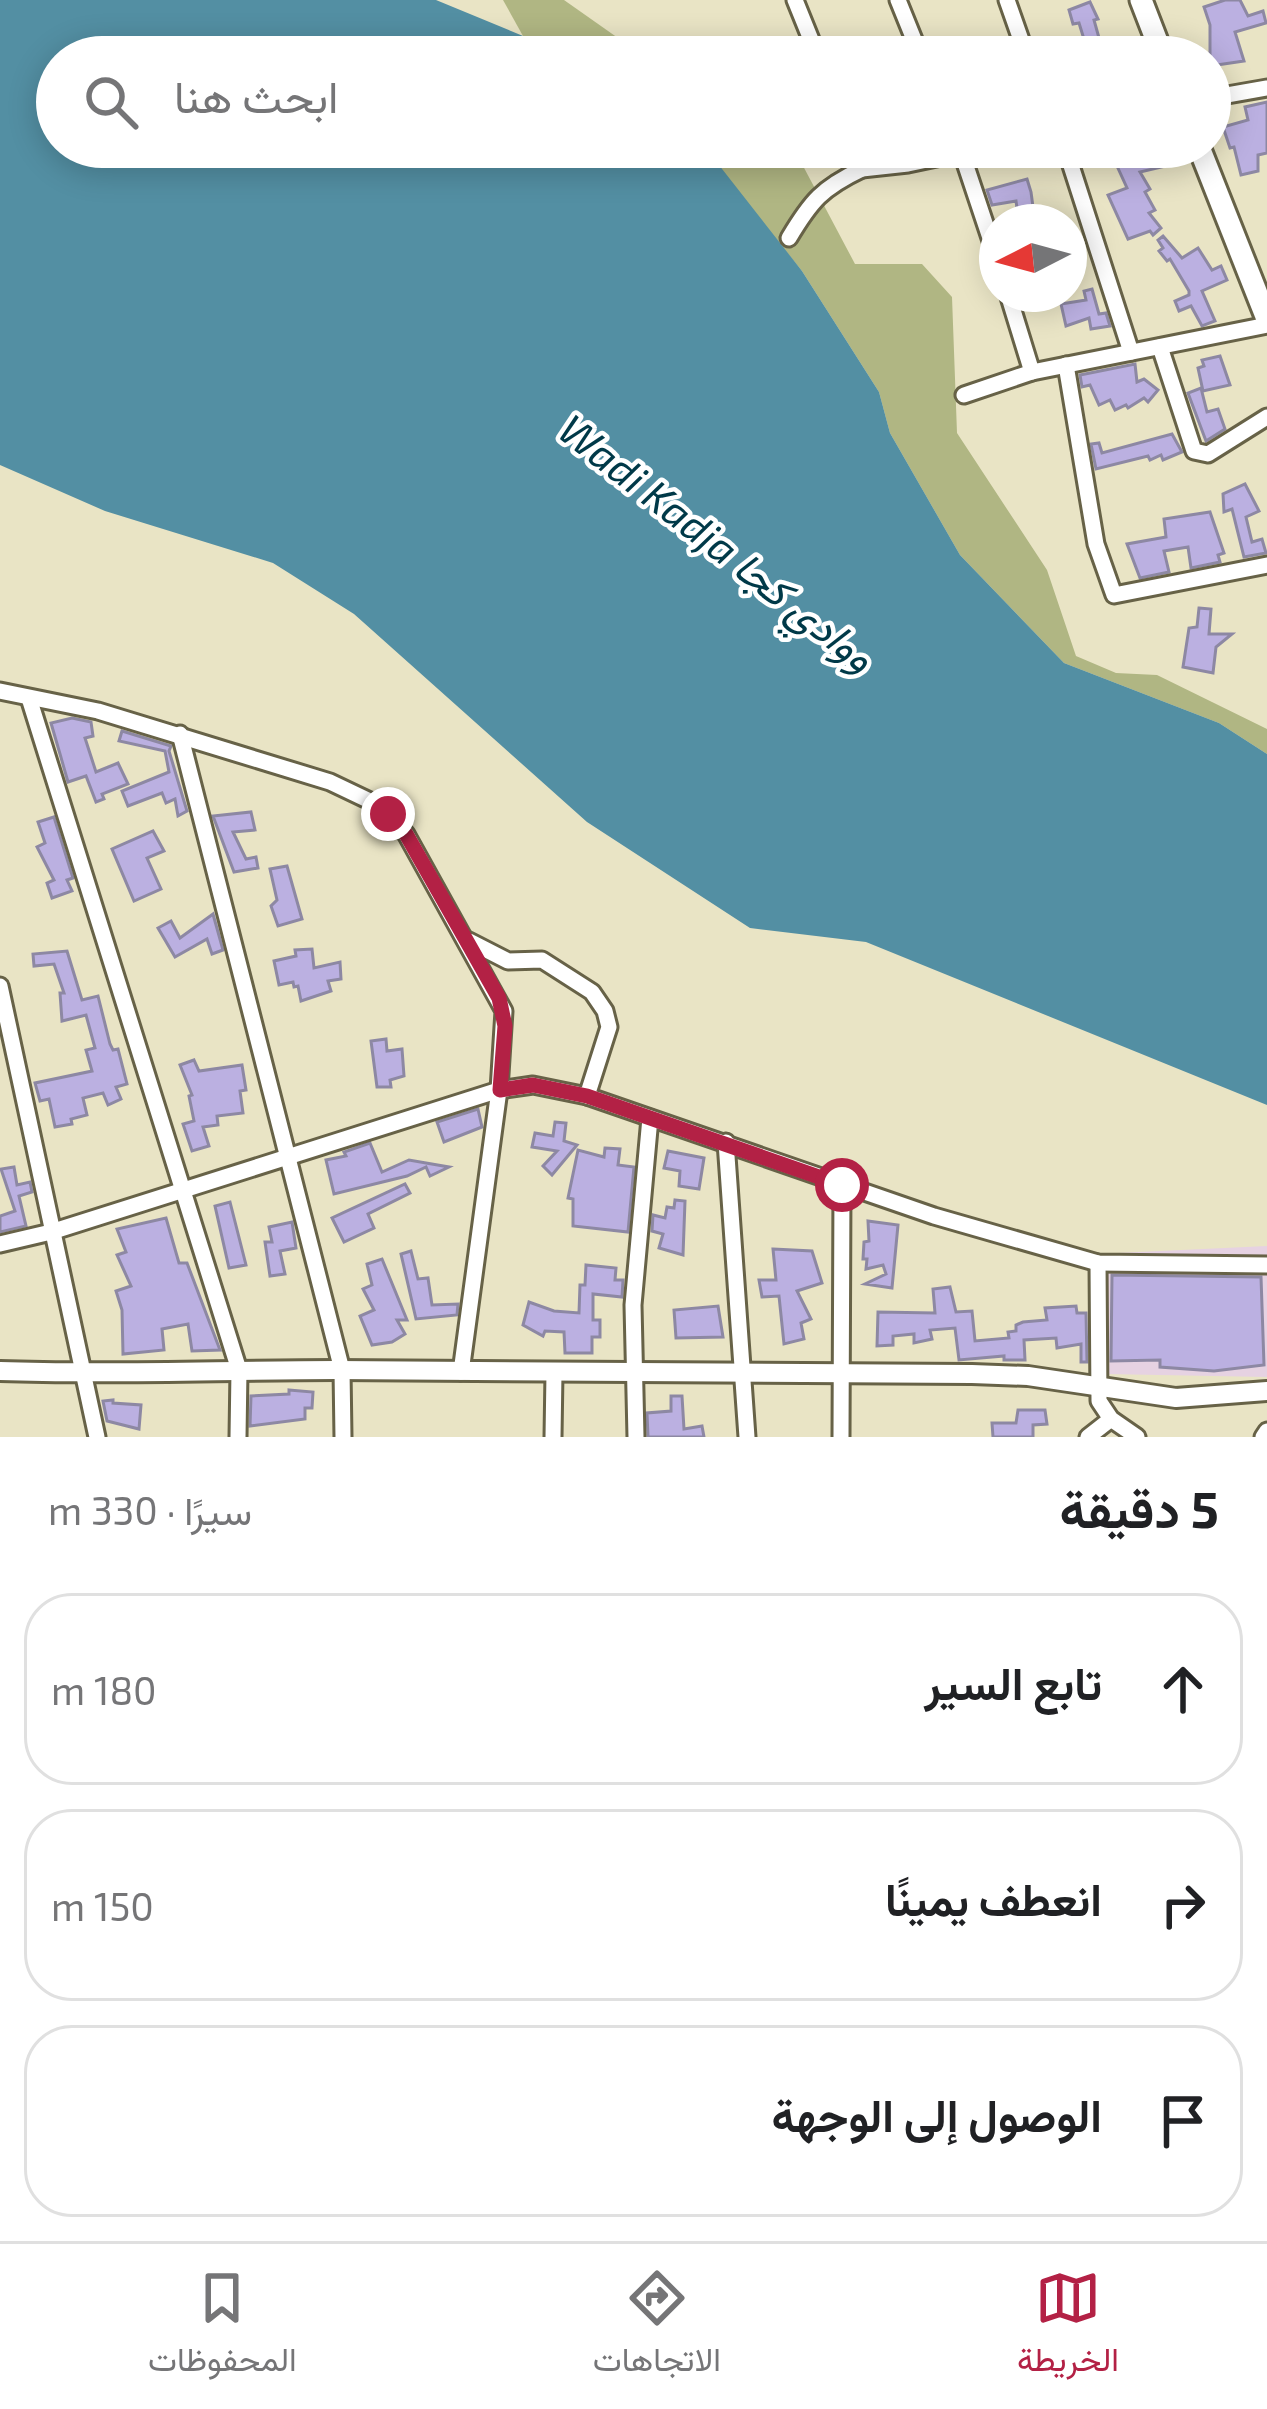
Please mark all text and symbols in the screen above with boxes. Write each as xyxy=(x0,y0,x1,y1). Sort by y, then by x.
search box xyxy=(36,36,1231,168)
text: ابحث هنا xyxy=(174,68,338,122)
icon: search xyxy=(78,69,144,135)
north arrow xyxy=(979,204,1087,312)
water label: Wadi Kadja ووادي كجا xyxy=(543,403,886,689)
route end xyxy=(361,787,415,841)
route start xyxy=(815,1158,869,1212)
text: 5 دقيقة xyxy=(1060,1477,1219,1538)
text: سيرًا · 330 m xyxy=(48,1486,252,1533)
text: تابع السير xyxy=(924,1655,1102,1709)
icon: ahead xyxy=(1150,1656,1216,1722)
text: 180 m xyxy=(51,1666,157,1713)
text: انعطف يمينًا xyxy=(885,1871,1102,1925)
icon: right xyxy=(1150,1872,1216,1938)
text: 150 m xyxy=(51,1882,154,1929)
text: الوصول إلى الوجهة xyxy=(771,2087,1102,2141)
icon: arrive xyxy=(1150,2088,1216,2154)
tab: المحفوظات xyxy=(148,2265,297,2389)
tab: الاتجاهات xyxy=(593,2265,721,2389)
tab: الخريطة xyxy=(1017,2265,1119,2389)

